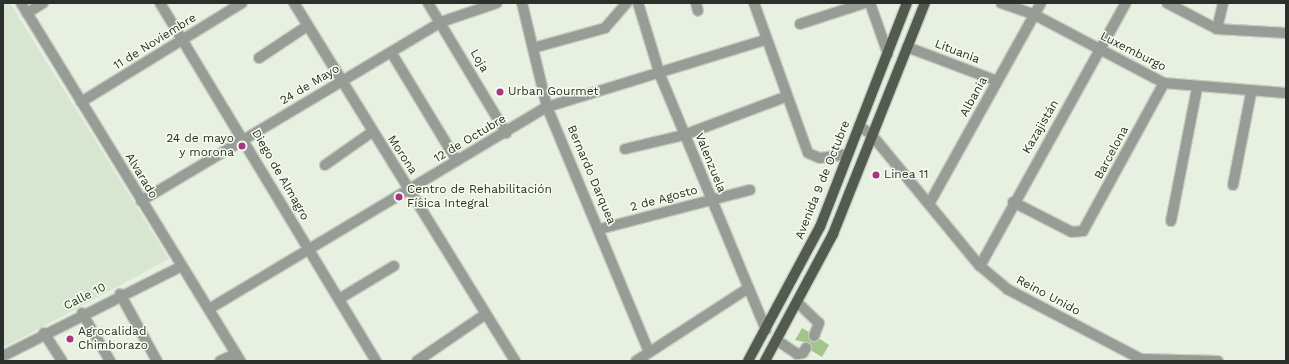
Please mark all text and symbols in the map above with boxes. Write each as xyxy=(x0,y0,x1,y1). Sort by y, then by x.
street label: 11 de Noviembre xyxy=(111,11,199,73)
street label: Luxemburgo xyxy=(1098,29,1168,75)
street label: Lituania xyxy=(932,37,982,67)
street label: Loja xyxy=(467,47,491,75)
street label: 24 de Mayo xyxy=(278,62,342,108)
street label: Albania xyxy=(957,75,991,119)
place label: Urban Gourmet xyxy=(508,85,599,99)
marker: Urban Gourmet xyxy=(495,87,505,97)
street label: Kazajistán xyxy=(1020,98,1062,156)
street label: 12 de Octubre xyxy=(431,112,509,166)
street label: Avenida 9 de Octubre xyxy=(793,118,853,242)
street label: Bernardo Darquea xyxy=(564,123,618,227)
street label: Barcelona xyxy=(1092,124,1132,182)
street label: Diego de Almagro xyxy=(248,127,312,223)
street label: Valenzuela xyxy=(692,131,728,195)
place label: 24 de mayo y morona xyxy=(166,132,234,160)
street label: Morona xyxy=(384,133,420,177)
marker: 24 de mayo y morona xyxy=(237,141,247,151)
street label: Alvarado xyxy=(122,151,160,201)
place label: Linea 11 xyxy=(884,168,929,182)
marker: Linea 11 xyxy=(871,170,881,180)
place label: Centro de Rehabilitación Física Integral xyxy=(407,183,552,211)
street label: 2 de Agosto xyxy=(628,183,700,215)
marker: Centro de Rehabilitación Física Integral xyxy=(394,192,404,202)
street label: Reino Unido xyxy=(1014,273,1082,319)
street label: Calle 10 xyxy=(61,280,109,314)
place label: Agrocalidad Chimborazo xyxy=(78,325,148,353)
marker: Agrocalidad Chimborazo xyxy=(65,334,75,344)

